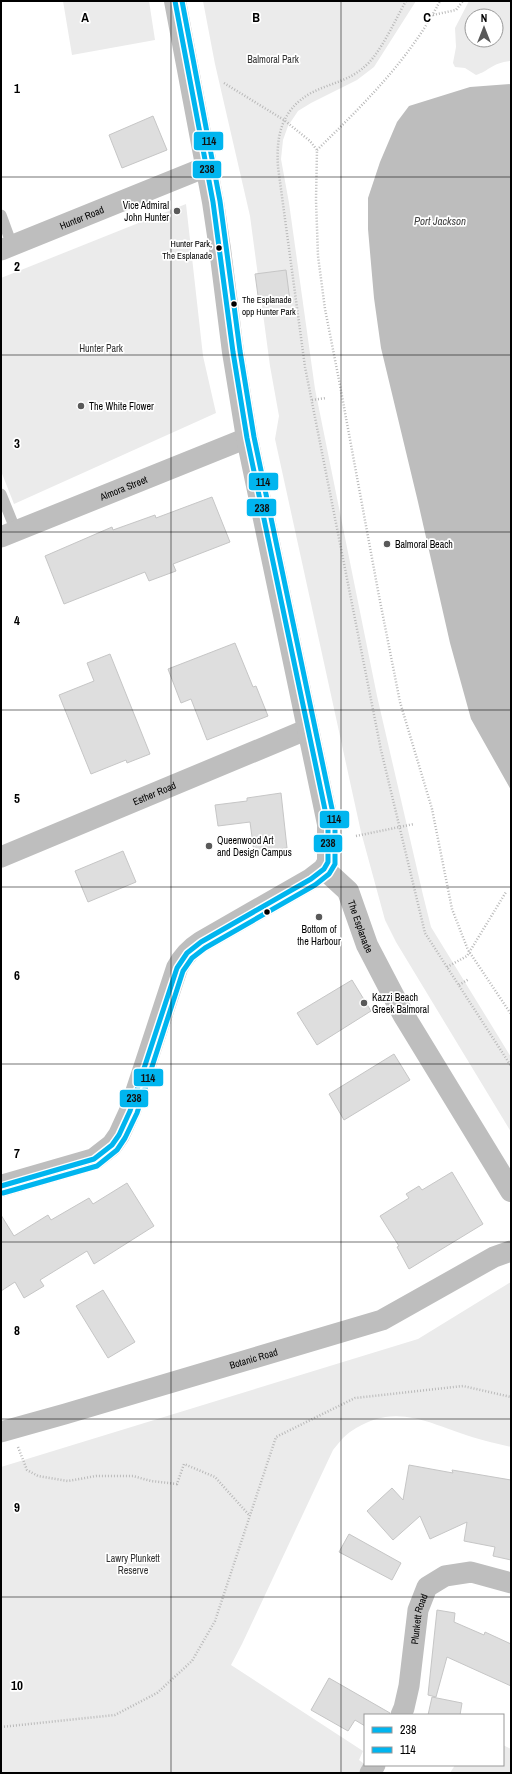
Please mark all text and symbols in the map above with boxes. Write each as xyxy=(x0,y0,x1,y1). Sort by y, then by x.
north arrow xyxy=(464,8,504,48)
text: A xyxy=(81,9,89,26)
text: B xyxy=(252,9,260,26)
text: C xyxy=(423,9,431,26)
text: N xyxy=(481,11,487,25)
park label: Balmoral Park xyxy=(247,53,300,66)
text: 1 xyxy=(14,80,20,97)
line badge: 114 xyxy=(193,131,224,151)
text: 114 xyxy=(202,134,216,148)
line badge: 238 xyxy=(192,160,222,179)
text: 238 xyxy=(199,162,215,176)
place label: Vice Admiral John Hunter xyxy=(123,199,169,224)
street label: Hunter Road xyxy=(58,203,106,233)
marker: Vice Admiral John Hunter xyxy=(172,206,182,216)
water label: Port Jackson xyxy=(414,214,466,228)
place label: Hunter Park, The Esplanade xyxy=(162,238,212,262)
marker: Hunter Park, The Esplanade xyxy=(214,243,224,253)
text: 2 xyxy=(14,258,20,275)
place label: The Esplanade opp Hunter Park xyxy=(242,294,296,318)
marker: The Esplanade opp Hunter Park xyxy=(229,299,239,309)
park label: Hunter Park xyxy=(79,342,124,355)
place label: The White Flower xyxy=(89,400,154,413)
marker: The White Flower xyxy=(76,401,86,411)
text: 3 xyxy=(14,435,20,452)
line badge: 114 xyxy=(248,472,279,491)
street label: Almora Street xyxy=(97,473,150,504)
text: 114 xyxy=(256,475,270,489)
line badge: 238 xyxy=(246,498,277,517)
text: 238 xyxy=(254,501,270,515)
place label: Balmoral Beach xyxy=(395,538,453,551)
marker: Balmoral Beach xyxy=(382,539,392,549)
text: 4 xyxy=(14,612,20,629)
street label: Esther Road xyxy=(131,779,178,808)
text: 5 xyxy=(14,790,20,807)
line badge: 114 xyxy=(319,810,350,829)
text: 114 xyxy=(327,812,341,826)
place label: Queenwood Art and Design Campus xyxy=(217,834,292,859)
line badge: 238 xyxy=(313,834,343,853)
text: 238 xyxy=(320,836,336,850)
marker: Queenwood Art and Design Campus xyxy=(204,841,214,851)
street label: The Esplanade xyxy=(345,898,376,956)
unlabelled marker xyxy=(262,907,272,917)
marker: Bottom of the Harbour xyxy=(314,912,324,922)
place label: Bottom of the Harbour xyxy=(297,923,341,948)
text: 6 xyxy=(14,967,20,984)
place label: Kazzi Beach Greek Balmoral xyxy=(372,991,429,1016)
marker: Kazzi Beach Greek Balmoral xyxy=(359,998,369,1008)
line badge: 114 xyxy=(133,1068,164,1087)
text: 114 xyxy=(141,1071,155,1085)
line badge: 238 xyxy=(119,1089,149,1108)
text: 238 xyxy=(126,1091,142,1105)
text: 7 xyxy=(14,1145,20,1162)
text: 8 xyxy=(14,1322,20,1339)
street label: Botanic Road xyxy=(228,1345,279,1372)
text: 9 xyxy=(14,1499,20,1516)
park label: Lawry Plunkett Reserve xyxy=(106,1552,161,1577)
street label: Plunkett Road xyxy=(408,1592,431,1645)
text: 10 xyxy=(11,1677,23,1694)
legend xyxy=(364,1714,504,1766)
text: 238 xyxy=(400,1722,416,1738)
text: 114 xyxy=(400,1742,416,1758)

